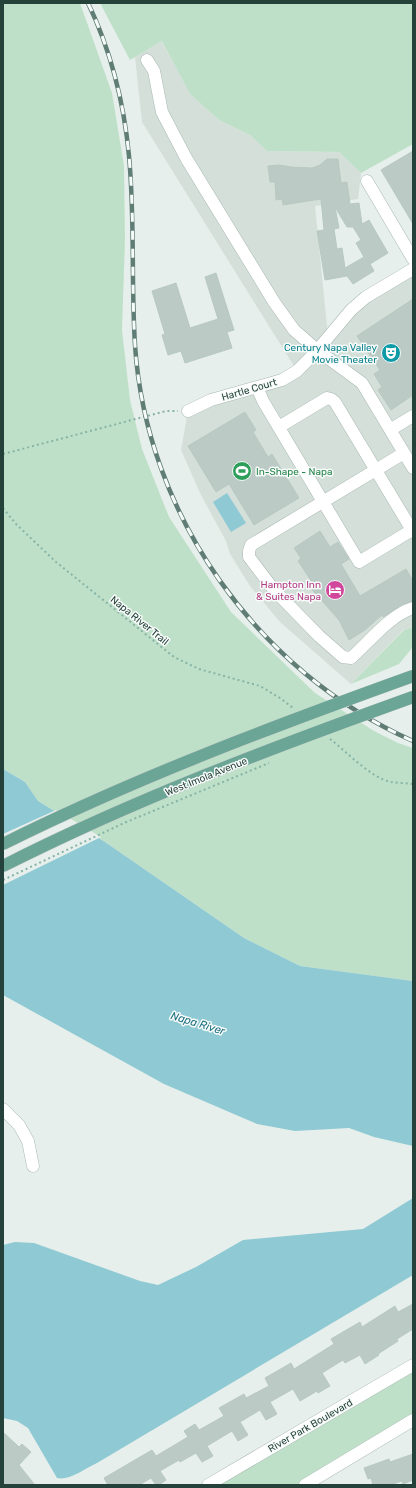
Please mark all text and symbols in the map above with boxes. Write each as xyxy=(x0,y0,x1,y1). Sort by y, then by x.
place label: Century Napa Valley Movie Theater xyxy=(284,342,377,366)
theatre icon: Century Napa Valley Movie Theater xyxy=(380,342,402,364)
street label: Hartle Court xyxy=(220,376,278,404)
sports icon: In-Shape - Napa xyxy=(231,460,253,482)
place label: In-Shape - Napa xyxy=(256,466,333,478)
place label: Hampton Inn & Suites Napa xyxy=(256,579,321,603)
hotel icon: Hampton Inn & Suites Napa xyxy=(324,579,346,601)
street label: Napa River Trail xyxy=(108,594,171,648)
street label: West Imola Avenue xyxy=(164,755,249,799)
water label: Napa River xyxy=(169,1009,227,1038)
street label: River Park Boulevard xyxy=(266,1397,355,1455)

